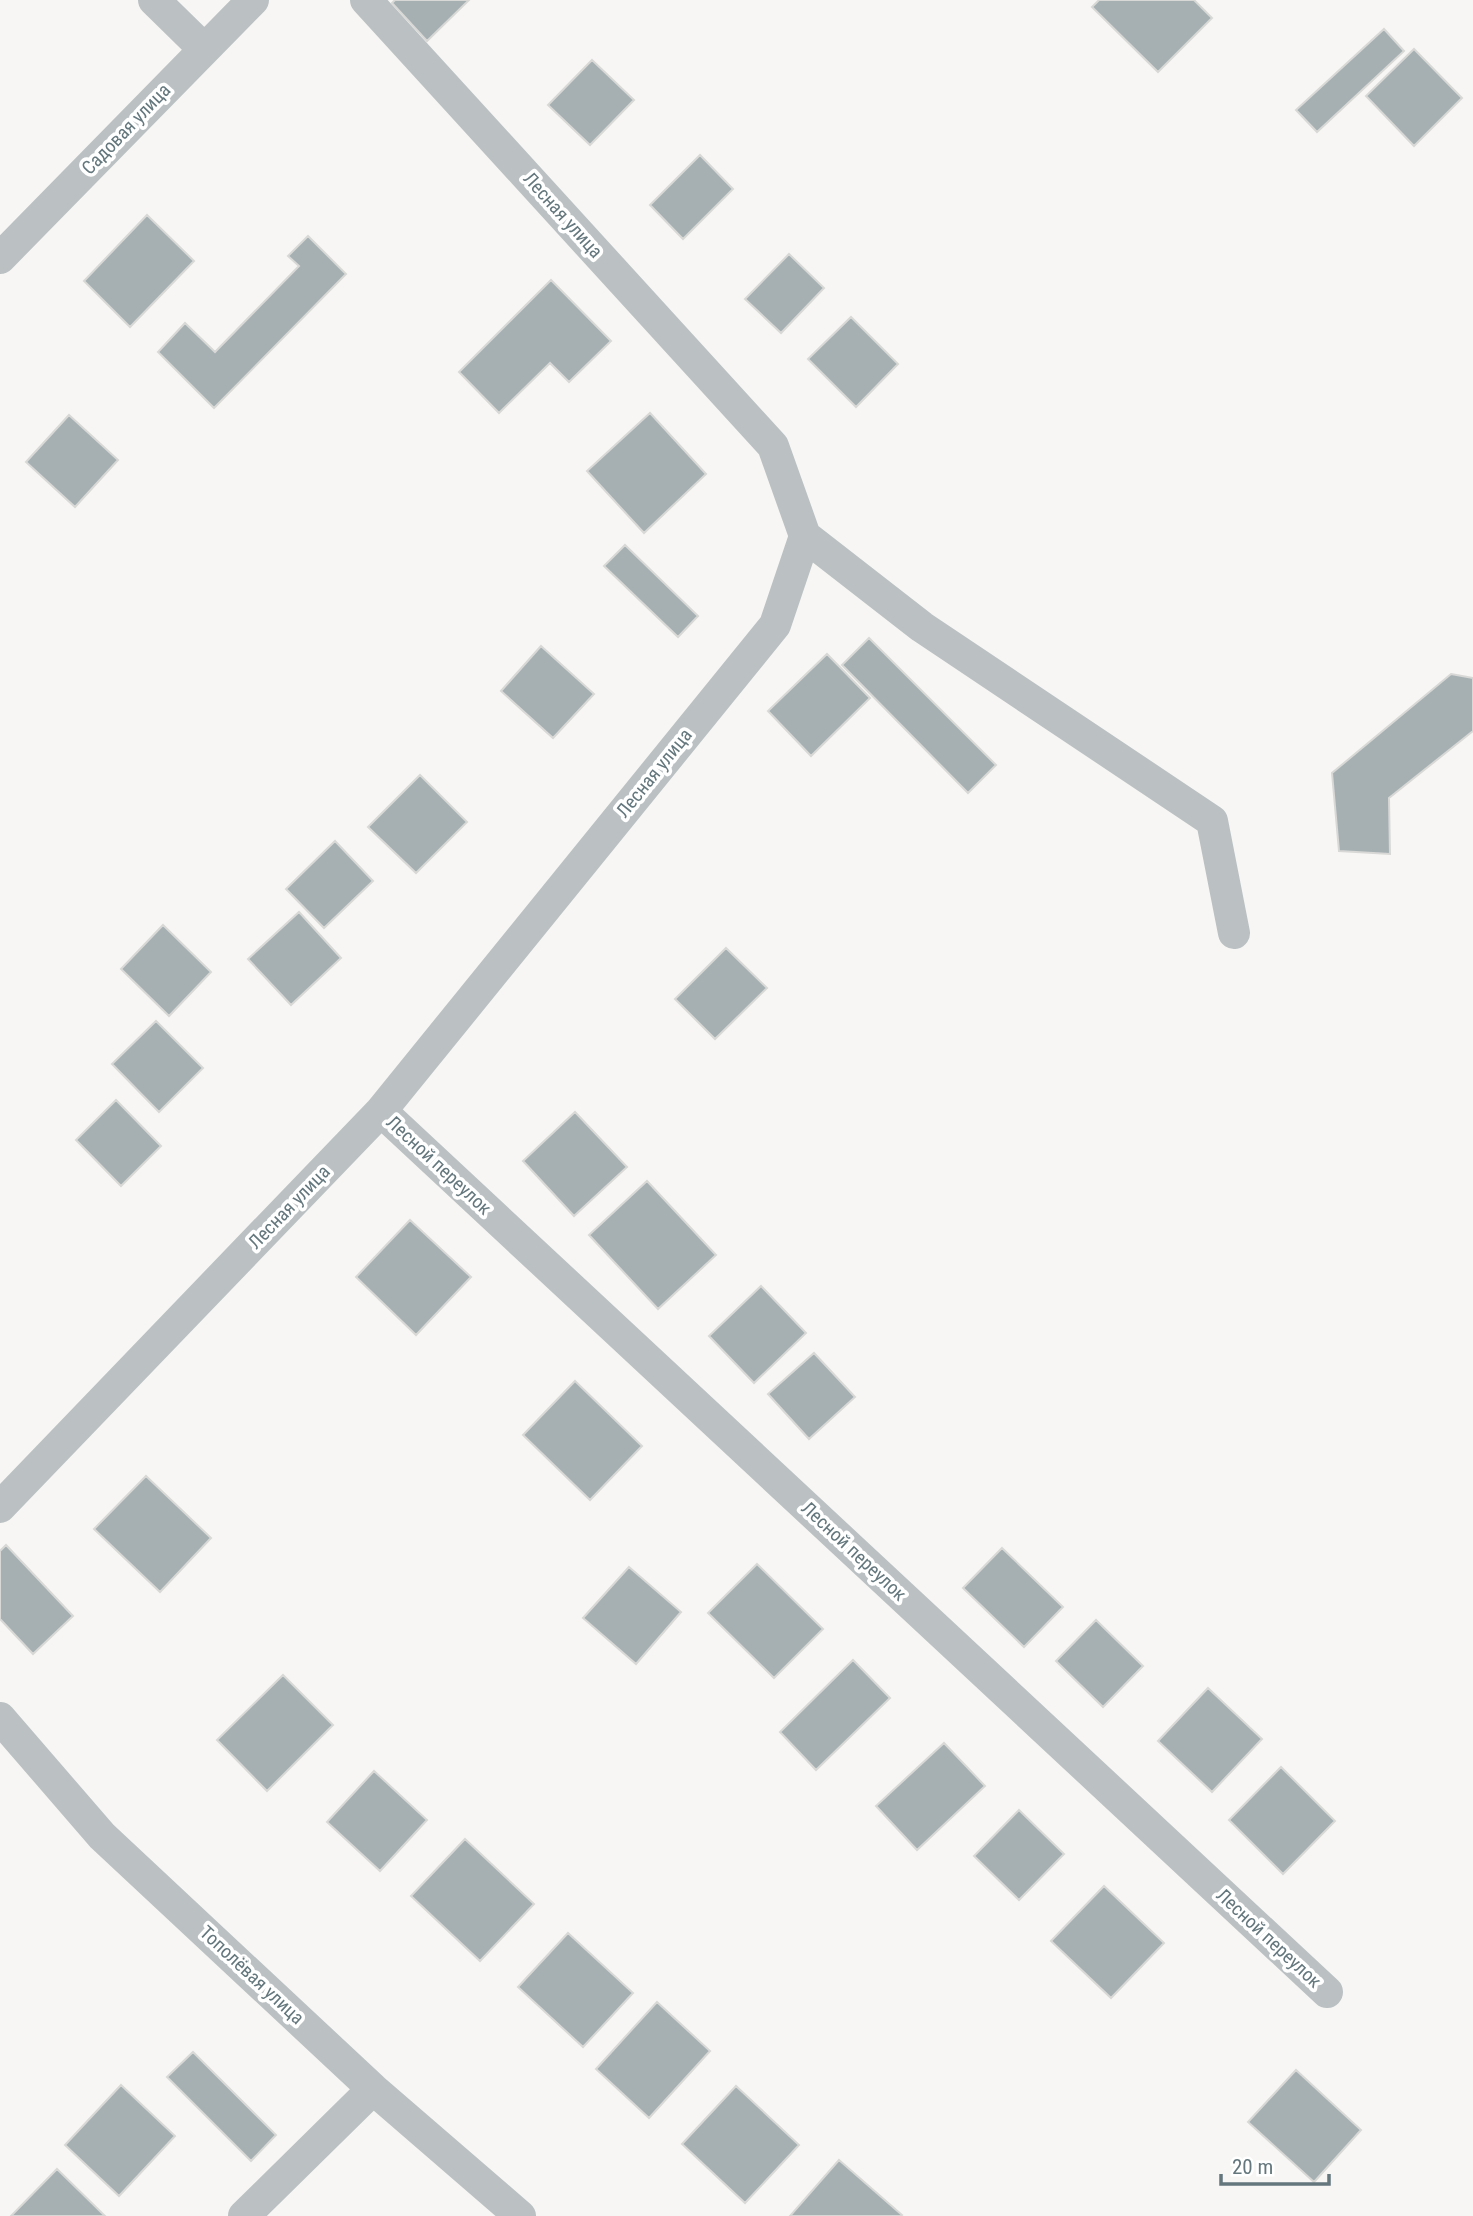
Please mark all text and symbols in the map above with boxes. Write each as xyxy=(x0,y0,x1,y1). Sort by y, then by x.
street label: Садовая улица xyxy=(77,79,175,179)
street label: Лесная улица xyxy=(518,167,608,263)
street label: Лесная улица xyxy=(611,724,697,822)
street label: Лесной переулок xyxy=(382,1110,496,1220)
street label: Лесная улица xyxy=(243,1160,335,1254)
street label: Лесной переулок xyxy=(797,1496,911,1606)
street label: Лесной переулок xyxy=(1212,1883,1326,1993)
street label: Тополёвая улица xyxy=(195,1921,309,2029)
scale bar xyxy=(1221,2142,1330,2186)
text: 20 m xyxy=(1232,2155,1273,2179)

